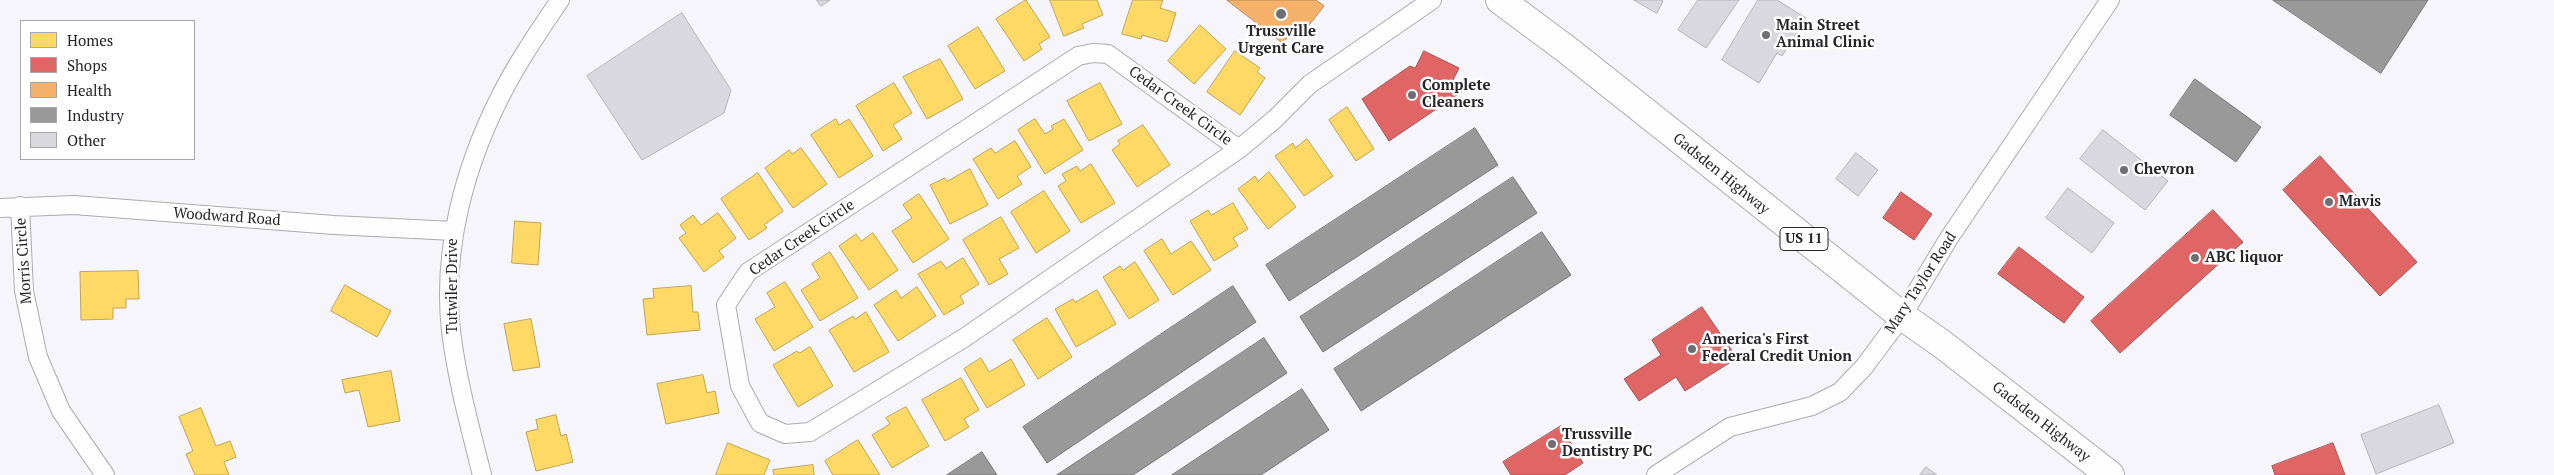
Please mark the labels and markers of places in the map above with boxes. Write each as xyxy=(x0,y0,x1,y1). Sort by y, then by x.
marker: Trussville Urgent Care xyxy=(1274,7,1288,21)
place label: Main Street Animal Clinic xyxy=(1776,17,1874,52)
place label: Trussville Urgent Care xyxy=(1238,23,1324,58)
marker: Main Street Animal Clinic xyxy=(1760,29,1772,41)
place label: Complete Cleaners xyxy=(1422,77,1490,112)
marker: Complete Cleaners xyxy=(1406,89,1418,101)
place label: Chevron xyxy=(2134,161,2194,179)
marker: Chevron xyxy=(2118,164,2130,176)
place label: Mavis xyxy=(2339,193,2381,211)
marker: Mavis xyxy=(2323,196,2335,208)
place label: ABC liquor xyxy=(2205,249,2283,267)
marker: ABC liquor xyxy=(2189,252,2201,264)
place label: America's First Federal Credit Union xyxy=(1702,331,1852,366)
marker: America's First Federal Credit Union xyxy=(1686,343,1698,355)
place label: Trussville Dentistry PC xyxy=(1562,426,1652,461)
marker: Trussville Dentistry PC xyxy=(1546,438,1558,450)

